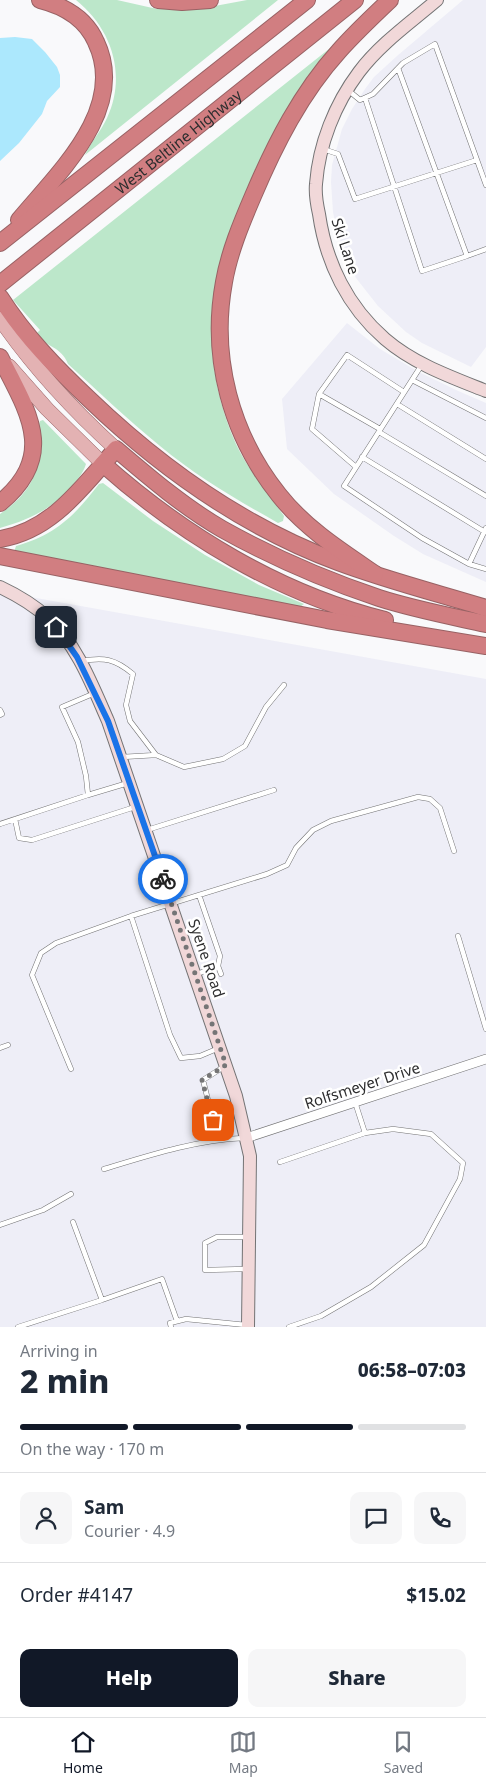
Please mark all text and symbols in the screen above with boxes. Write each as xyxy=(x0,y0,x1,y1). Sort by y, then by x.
street label: West Beltline Highway xyxy=(111,85,246,198)
street label: Ski Lane xyxy=(328,215,364,277)
pin xyxy=(35,606,77,648)
icon: home xyxy=(42,613,70,641)
courier xyxy=(138,854,188,904)
icon: bike xyxy=(149,865,177,893)
street label: Syene Road xyxy=(184,916,230,1000)
street label: Rolfsmeyer Drive xyxy=(302,1057,422,1113)
pin xyxy=(192,1099,234,1141)
icon: bag xyxy=(199,1106,227,1134)
text: Arriving in xyxy=(20,1340,98,1362)
text: 06:58–07:03 xyxy=(358,1357,466,1383)
text: 2 min xyxy=(20,1359,109,1402)
text: On the way · 170 m xyxy=(20,1438,164,1460)
button: person xyxy=(20,1492,72,1544)
button: chat xyxy=(350,1492,402,1544)
button: phone xyxy=(414,1492,466,1544)
text: Sam xyxy=(84,1494,124,1520)
text: Courier · 4.9 xyxy=(84,1520,175,1542)
text: Order #4147 xyxy=(20,1582,133,1608)
text: $15.02 xyxy=(406,1582,466,1608)
button: Help xyxy=(20,1649,238,1707)
button: Share xyxy=(248,1649,466,1707)
tab: Home xyxy=(63,1728,103,1777)
tab: Map xyxy=(229,1728,258,1777)
tab: Saved xyxy=(384,1728,423,1777)

